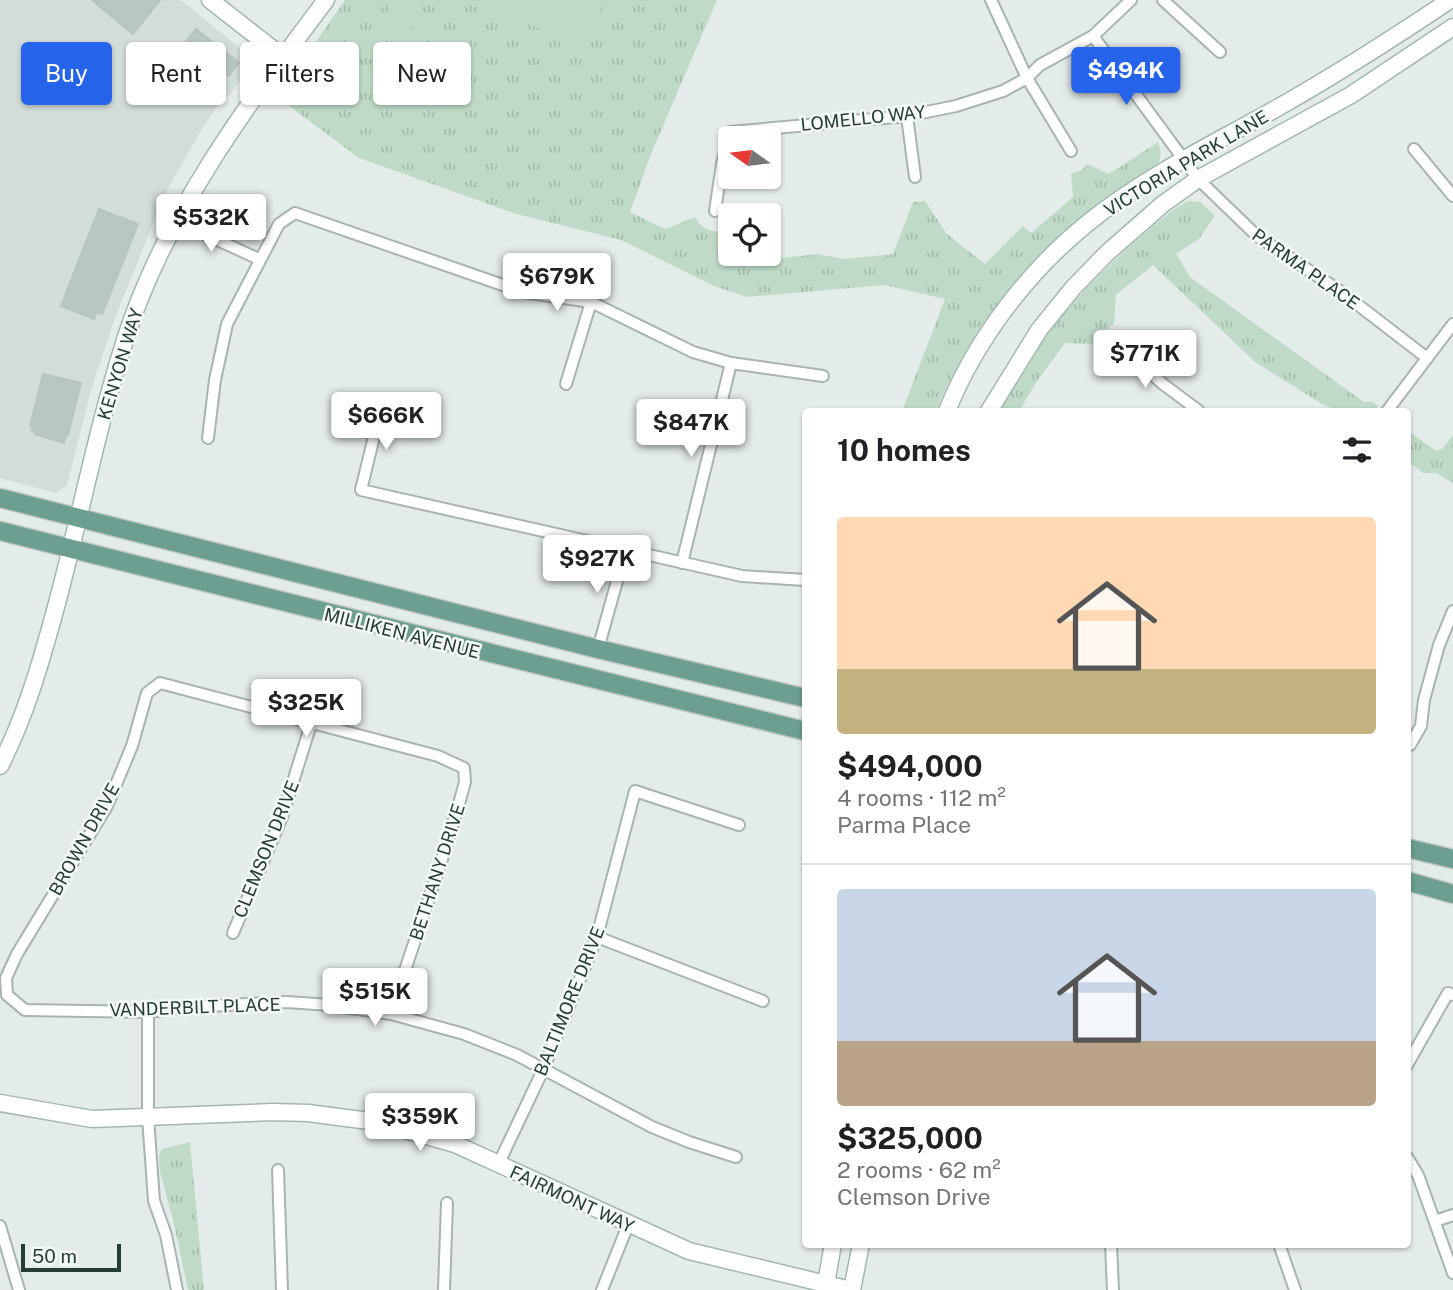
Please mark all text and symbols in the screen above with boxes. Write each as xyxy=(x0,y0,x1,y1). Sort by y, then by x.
chip: Buy xyxy=(21,42,112,105)
chip: Rent xyxy=(126,42,226,105)
chip: Filters xyxy=(240,42,359,105)
chip: New xyxy=(373,42,471,105)
pin: $494K xyxy=(1077,48,1175,107)
text: $494K xyxy=(1087,56,1165,83)
street label: LOMELLO WAY xyxy=(799,101,927,135)
street label: VICTORIA PARK LANE xyxy=(1100,106,1272,220)
north arrow xyxy=(718,126,780,189)
map controls xyxy=(718,126,781,266)
pin: $532K xyxy=(162,194,260,254)
text: $532K xyxy=(172,203,250,230)
button: locate xyxy=(718,203,781,266)
street label: PARMA PLACE xyxy=(1248,224,1364,314)
pin: $679K xyxy=(508,254,606,313)
text: $679K xyxy=(519,262,595,289)
street label: KENYON WAY xyxy=(93,305,147,422)
pin: $771K xyxy=(1096,330,1194,390)
text: $771K xyxy=(1109,339,1181,366)
pin: $666K xyxy=(337,392,435,452)
pin: $847K xyxy=(642,400,740,459)
text: $666K xyxy=(347,401,425,428)
text: $847K xyxy=(653,408,729,435)
icon: filters xyxy=(1338,431,1376,469)
text: 10 homes xyxy=(837,432,971,468)
pin: $927K xyxy=(548,536,646,595)
text: $927K xyxy=(559,544,635,571)
icon: home xyxy=(1044,563,1170,689)
street label: MILLIKEN AVENUE xyxy=(322,603,482,663)
pin: $325K xyxy=(257,680,355,739)
text: $325K xyxy=(267,688,345,715)
text: $494,000 xyxy=(837,748,983,784)
street label: CLEMSON DRIVE xyxy=(229,777,303,921)
street label: BROWN DRIVE xyxy=(44,779,124,899)
text: 4 rooms · 112 m² xyxy=(837,784,1006,811)
street label: BETHANY DRIVE xyxy=(405,801,469,943)
text: Parma Place xyxy=(837,811,971,838)
street label: BALTIMORE DRIVE xyxy=(529,923,609,1079)
icon: home xyxy=(1044,935,1170,1061)
pin: $515K xyxy=(326,968,424,1028)
text: $515K xyxy=(338,977,412,1004)
street label: VANDERBILT PLACE xyxy=(109,994,281,1020)
pin: $359K xyxy=(371,1094,469,1153)
text: $359K xyxy=(381,1102,459,1129)
text: $325,000 xyxy=(837,1120,983,1156)
text: 2 rooms · 62 m² xyxy=(837,1156,1001,1183)
street label: FAIRMONT WAY xyxy=(507,1161,637,1237)
text: Clemson Drive xyxy=(837,1183,991,1210)
scale bar xyxy=(21,1241,121,1273)
text: 50 m xyxy=(32,1245,77,1267)

